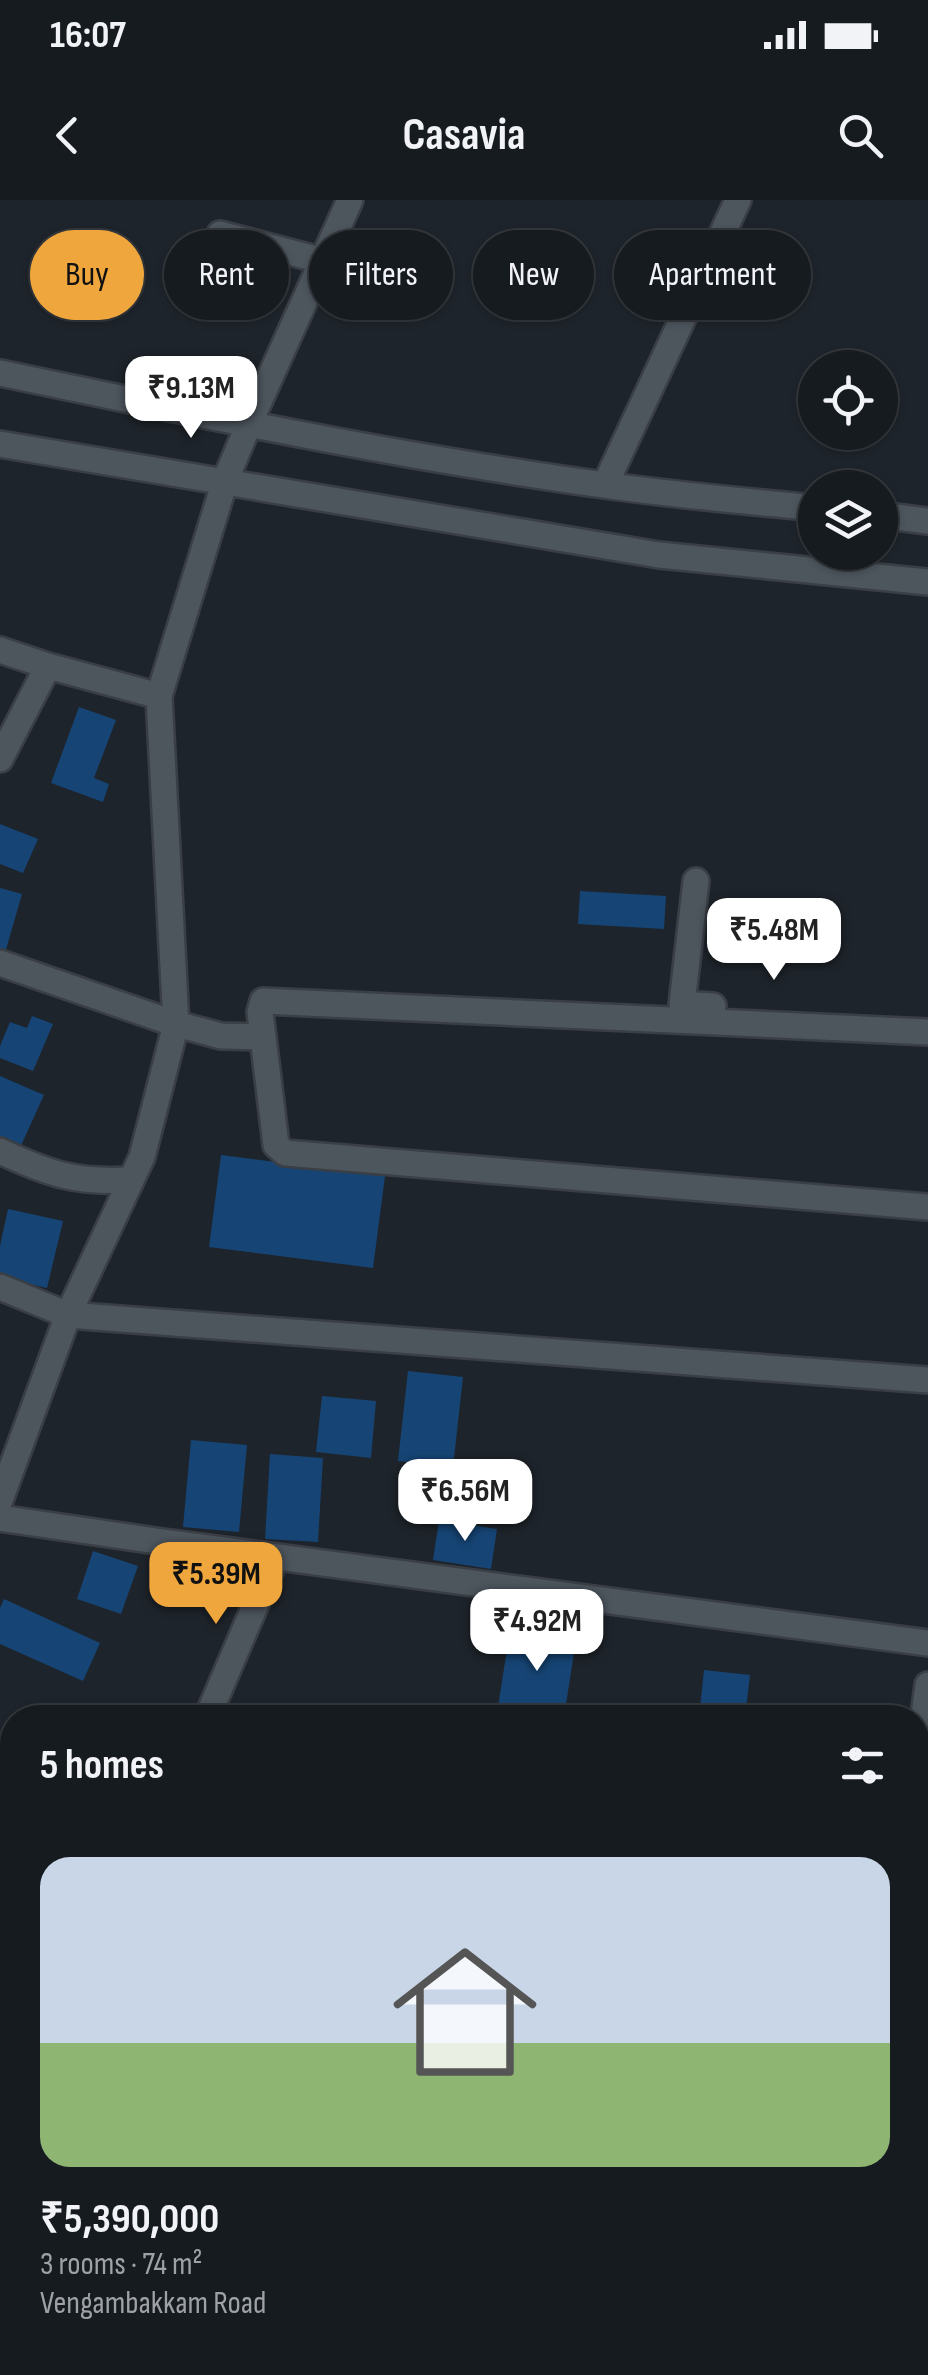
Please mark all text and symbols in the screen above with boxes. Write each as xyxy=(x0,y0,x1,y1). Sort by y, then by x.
text: 16:07 xyxy=(50,13,126,58)
icon: back xyxy=(40,108,95,163)
text: Casavia xyxy=(403,108,525,163)
icon: search xyxy=(833,108,888,163)
chip: Buy xyxy=(30,230,144,320)
chip: Rent xyxy=(164,230,289,320)
chip: Filters xyxy=(309,230,453,320)
chip: New xyxy=(473,230,594,320)
chip: Apartment xyxy=(614,230,811,320)
map controls xyxy=(798,350,898,570)
button: locate xyxy=(798,350,898,450)
pin: ₹9.13M xyxy=(110,356,272,441)
text: ₹9.13M xyxy=(147,369,235,408)
button: layers xyxy=(798,470,898,570)
pin: ₹5.48M xyxy=(693,898,855,983)
text: ₹5.48M xyxy=(729,911,819,950)
pin: ₹6.56M xyxy=(384,1459,546,1544)
text: ₹6.56M xyxy=(420,1472,510,1511)
pin: ₹5.39M xyxy=(135,1542,297,1627)
text: ₹5.39M xyxy=(171,1555,261,1594)
pin: ₹4.92M xyxy=(456,1589,618,1674)
text: ₹4.92M xyxy=(492,1602,582,1641)
icon: filters xyxy=(835,1738,890,1793)
text: 5 homes xyxy=(40,1740,164,1791)
icon: home xyxy=(375,1922,555,2102)
text: ₹5,390,000 xyxy=(40,2194,219,2245)
text: 3 rooms · 74 m² xyxy=(40,2245,202,2284)
text: Vengambakkam Road xyxy=(40,2284,266,2323)

